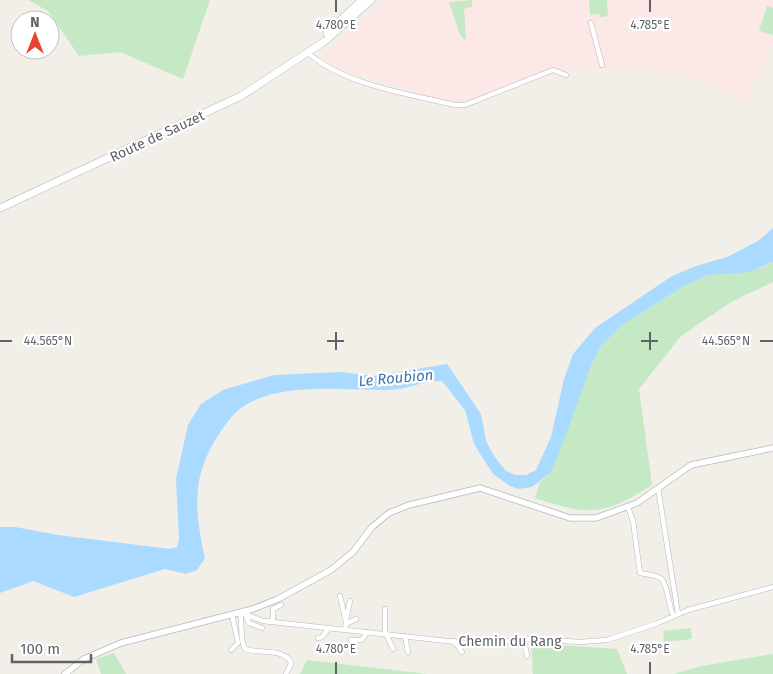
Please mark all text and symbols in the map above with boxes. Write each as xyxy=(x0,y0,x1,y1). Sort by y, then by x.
north arrow xyxy=(10,10,60,60)
text: N xyxy=(30,14,40,31)
text: 4.780°E xyxy=(316,18,356,32)
text: 4.785°E xyxy=(630,18,670,32)
street label: Route de Sauzet xyxy=(107,107,208,166)
text: 44.565°N xyxy=(24,334,72,348)
text: 44.565°N xyxy=(702,334,750,348)
water label: Le Roubion xyxy=(358,366,434,390)
scale bar xyxy=(12,632,91,664)
street label: Chemin du Rang xyxy=(458,633,562,650)
text: 100 m xyxy=(20,640,60,658)
text: 4.780°E xyxy=(316,642,356,656)
text: 4.785°E xyxy=(630,642,670,656)

